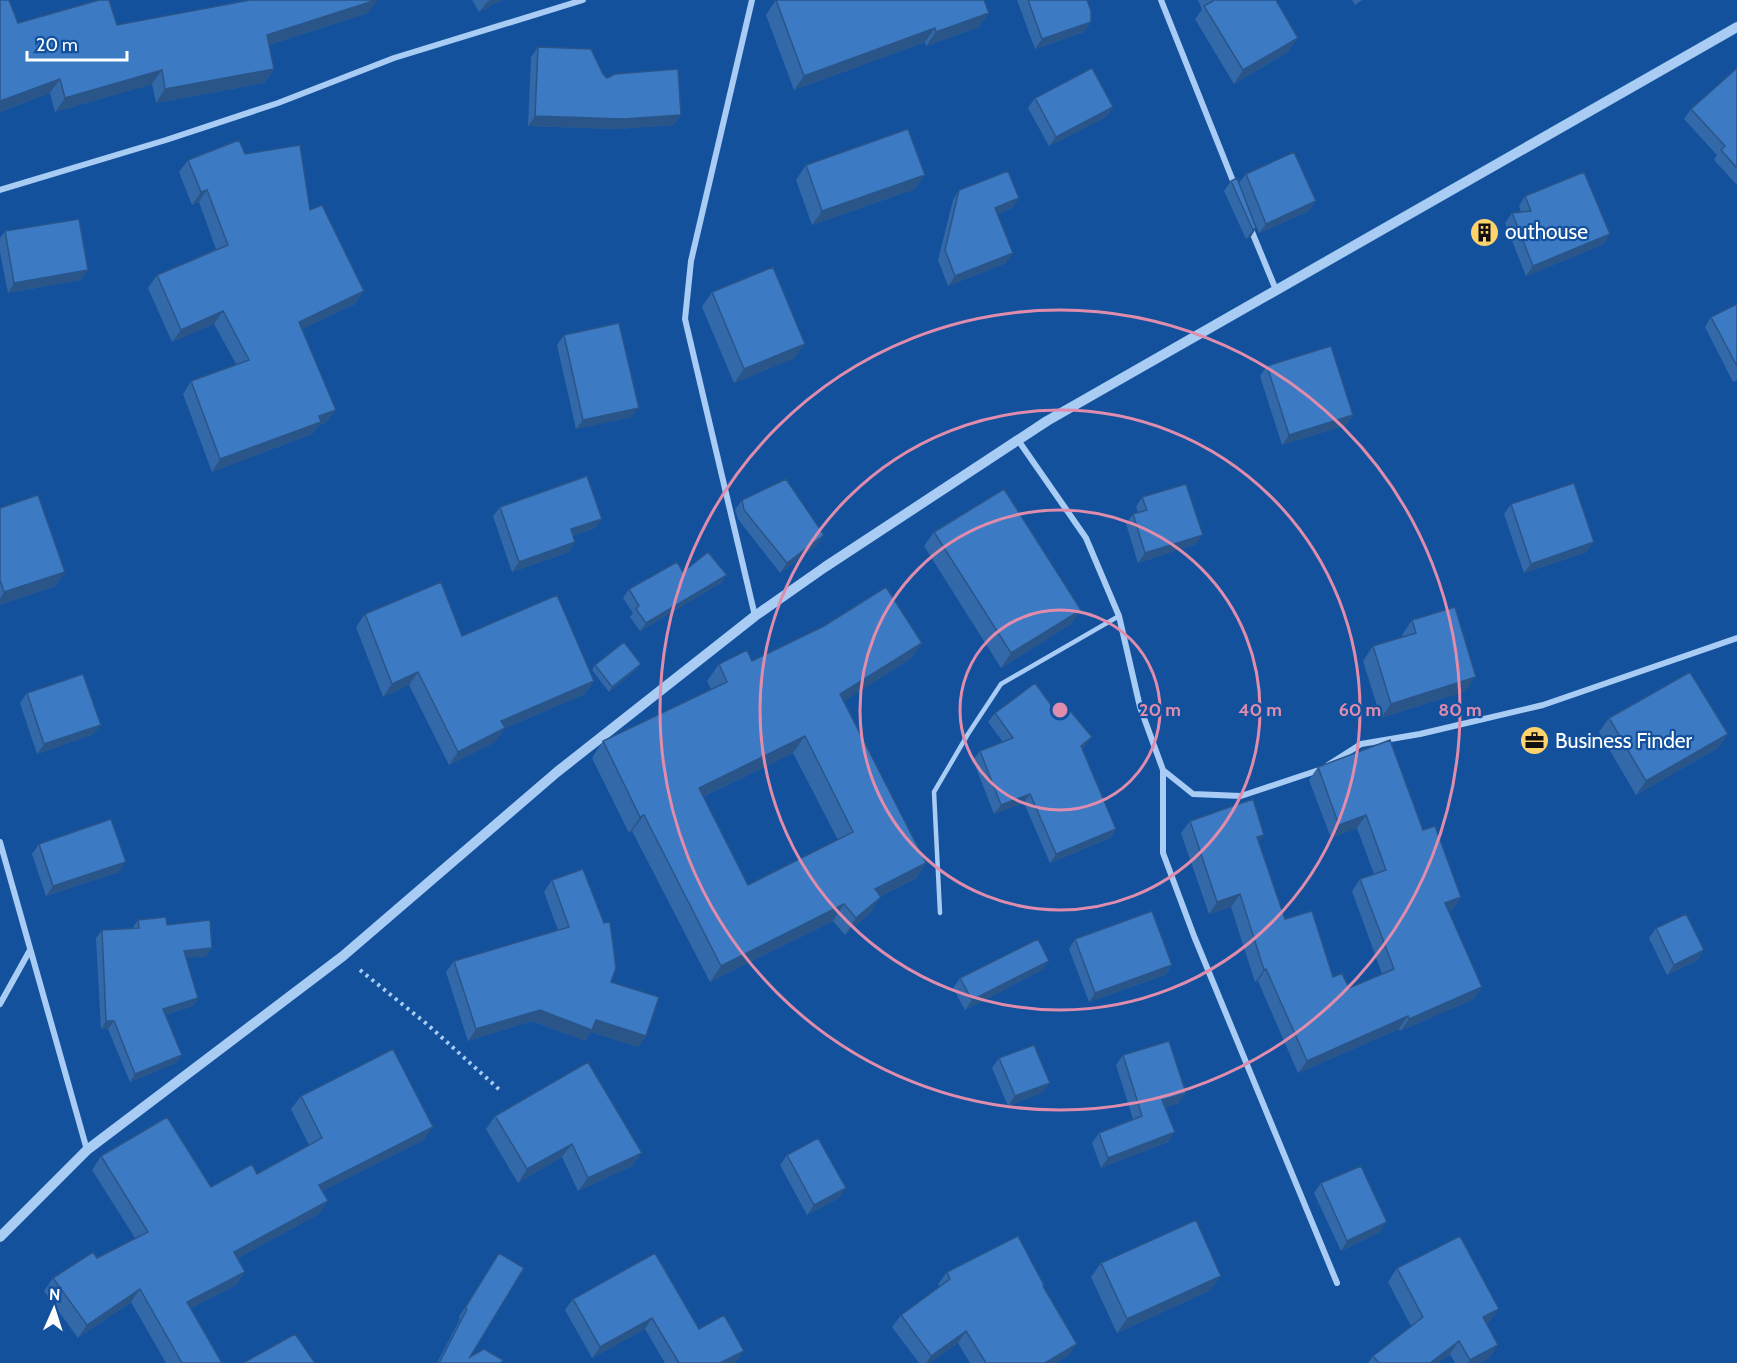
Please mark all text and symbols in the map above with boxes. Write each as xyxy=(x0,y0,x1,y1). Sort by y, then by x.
scale bar xyxy=(27,24,128,62)
text: 20 m xyxy=(36,34,78,56)
building icon: outhouse xyxy=(1468,216,1500,248)
place label: outhouse xyxy=(1505,219,1588,244)
text: 20 m xyxy=(1139,699,1181,721)
text: 40 m xyxy=(1238,699,1282,721)
text: 60 m xyxy=(1339,699,1381,721)
text: 80 m xyxy=(1438,699,1482,721)
centre of rings xyxy=(1050,700,1070,720)
office icon: Business Finder xyxy=(1518,725,1550,757)
place label: Business Finder xyxy=(1555,728,1693,753)
north arrow xyxy=(24,1279,84,1339)
text: N xyxy=(49,1285,61,1304)

